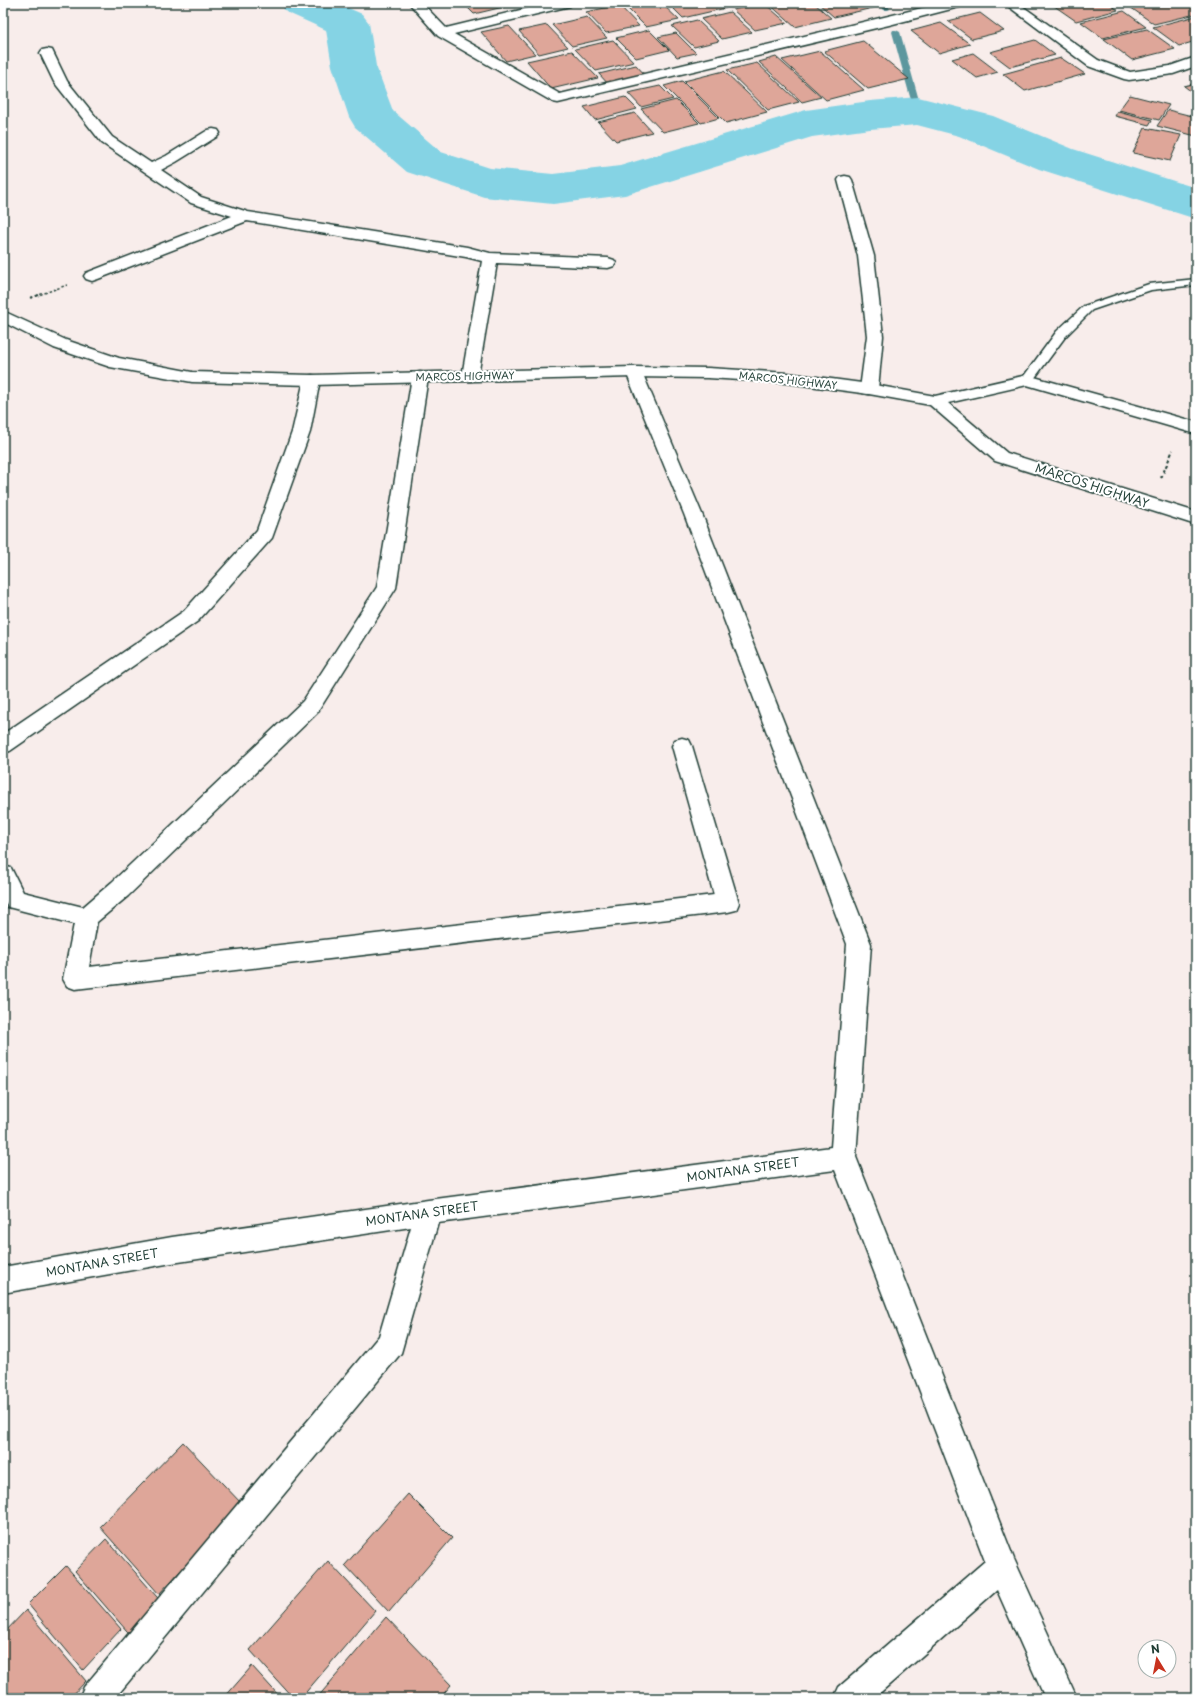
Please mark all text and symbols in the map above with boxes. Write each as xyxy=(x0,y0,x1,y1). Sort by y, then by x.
street label: MARCOS HIGHWAY xyxy=(415,367,515,384)
street label: MARCOS HIGHWAY xyxy=(738,367,838,392)
street label: MARCOS HIGHWAY xyxy=(1033,458,1152,512)
street label: MONTANA STREET xyxy=(685,1152,801,1186)
street label: MONTANA STREET xyxy=(364,1196,480,1230)
street label: MONTANA STREET xyxy=(44,1243,160,1281)
north arrow xyxy=(1137,1639,1177,1679)
text: N xyxy=(1149,1639,1161,1658)

